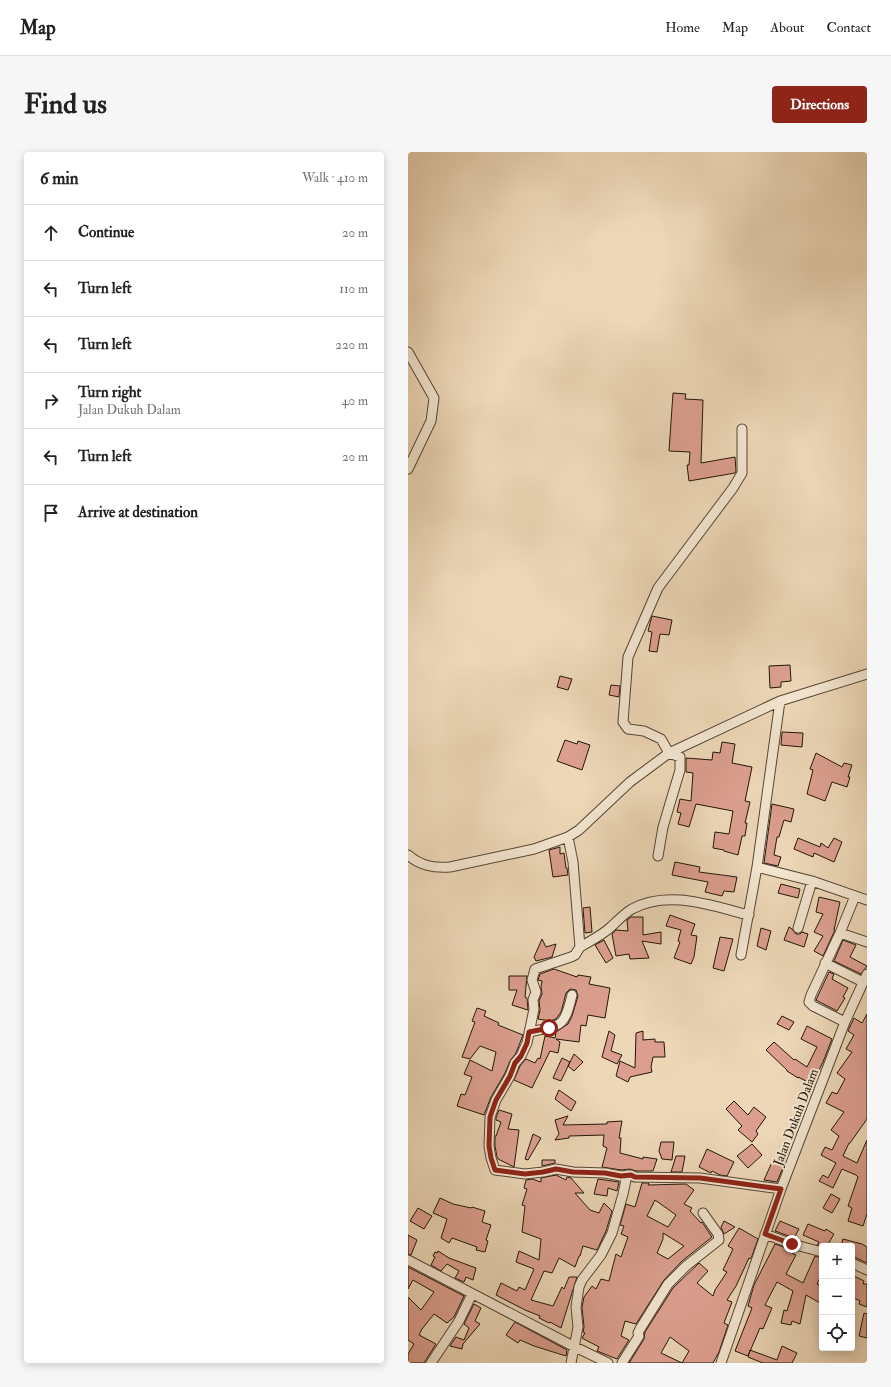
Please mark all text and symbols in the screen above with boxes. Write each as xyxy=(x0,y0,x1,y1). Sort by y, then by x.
text: Map xyxy=(20,16,56,40)
text: Home xyxy=(665,19,700,36)
text: Map xyxy=(722,19,748,36)
text: About xyxy=(770,19,804,36)
text: Contact xyxy=(826,19,871,36)
button: Directions xyxy=(772,86,867,123)
text: Find us xyxy=(24,87,107,122)
text: 6 min xyxy=(40,168,79,189)
text: Walk · 410 m xyxy=(302,170,368,186)
icon: ahead xyxy=(40,222,62,244)
text: Continue xyxy=(78,223,134,242)
text: 20 m xyxy=(342,225,368,241)
icon: left xyxy=(40,278,62,300)
text: Turn left xyxy=(78,279,132,298)
text: 110 m xyxy=(339,281,368,297)
icon: left xyxy=(40,334,62,356)
text: Turn left xyxy=(78,335,132,354)
text: 220 m xyxy=(335,337,368,353)
text: Turn right xyxy=(78,383,141,402)
icon: right xyxy=(40,390,62,412)
text: 40 m xyxy=(342,393,368,409)
text: Jalan Dukuh Dalam xyxy=(78,402,181,418)
icon: left xyxy=(40,446,62,468)
text: Turn left xyxy=(78,447,132,466)
text: 20 m xyxy=(342,449,368,465)
icon: arrive xyxy=(40,502,62,524)
text: Arrive at destination xyxy=(78,503,198,522)
route start xyxy=(540,1019,558,1037)
street label: Jalan Dukuh Dalam xyxy=(770,1066,822,1169)
route end xyxy=(783,1235,801,1253)
map controls xyxy=(819,1243,855,1351)
button: + xyxy=(819,1243,855,1279)
button: − xyxy=(819,1279,855,1315)
button: locate xyxy=(819,1315,855,1351)

